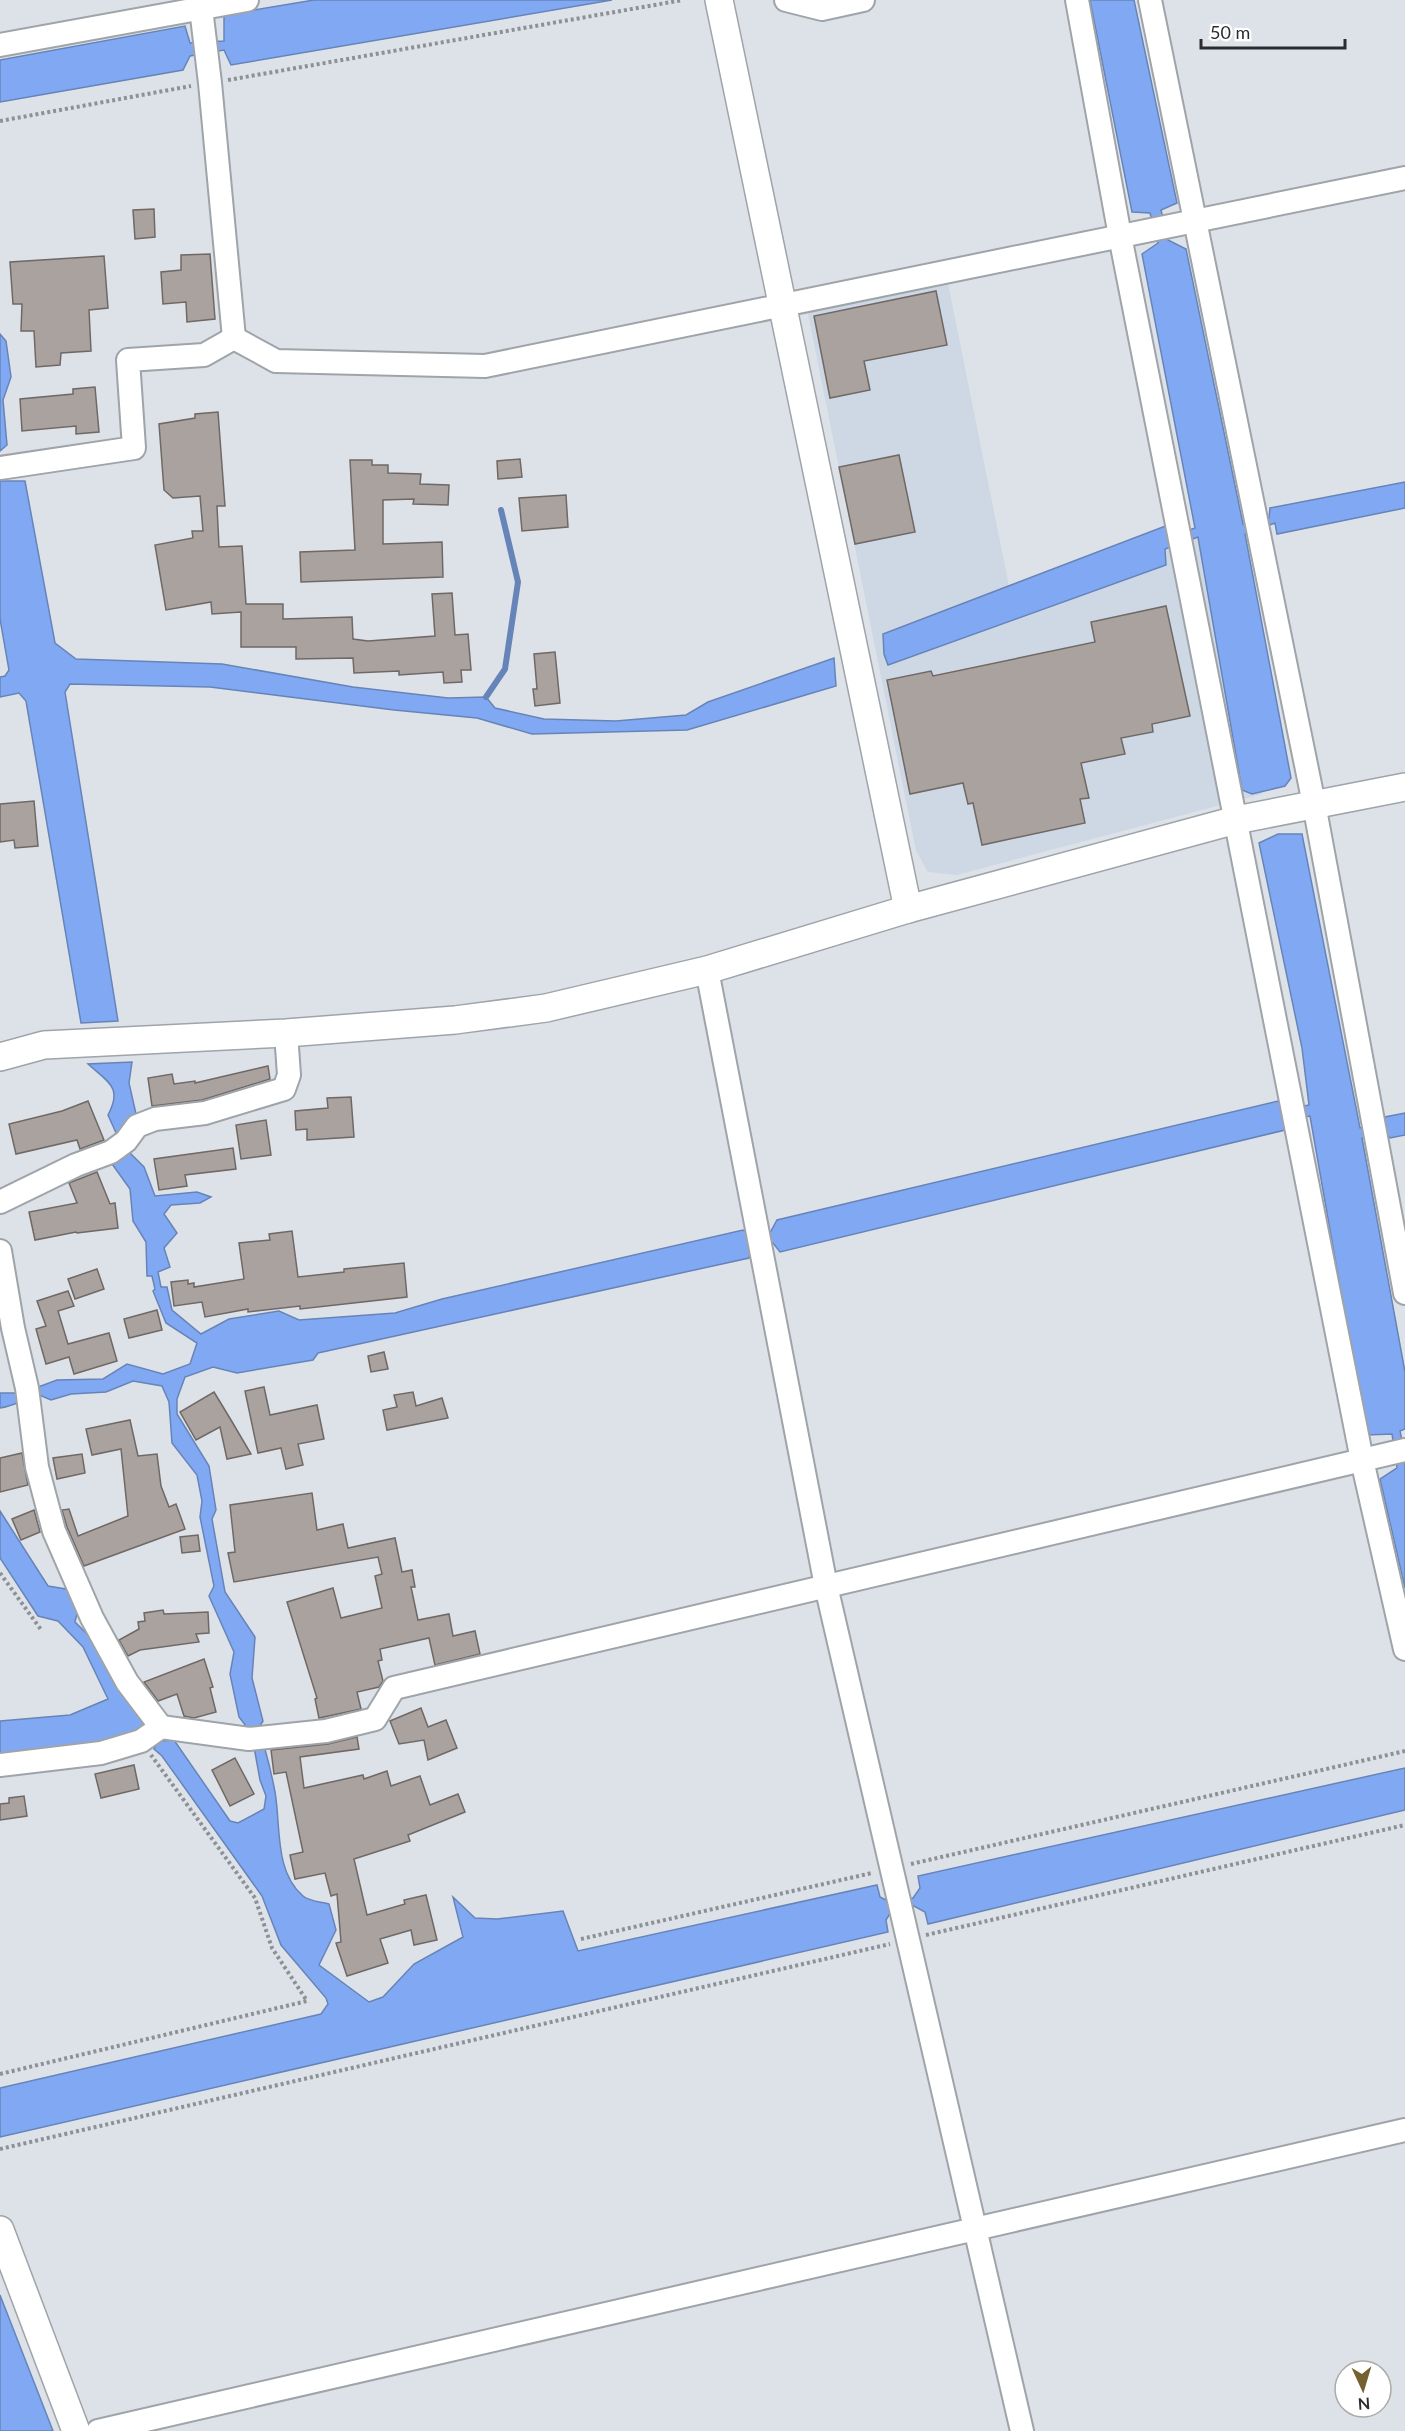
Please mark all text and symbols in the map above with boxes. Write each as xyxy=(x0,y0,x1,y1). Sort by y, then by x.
scale bar xyxy=(1201,12,1345,50)
text: 50 m xyxy=(1210,21,1250,43)
north arrow xyxy=(1333,2359,1393,2419)
text: N xyxy=(1357,2395,1371,2414)

